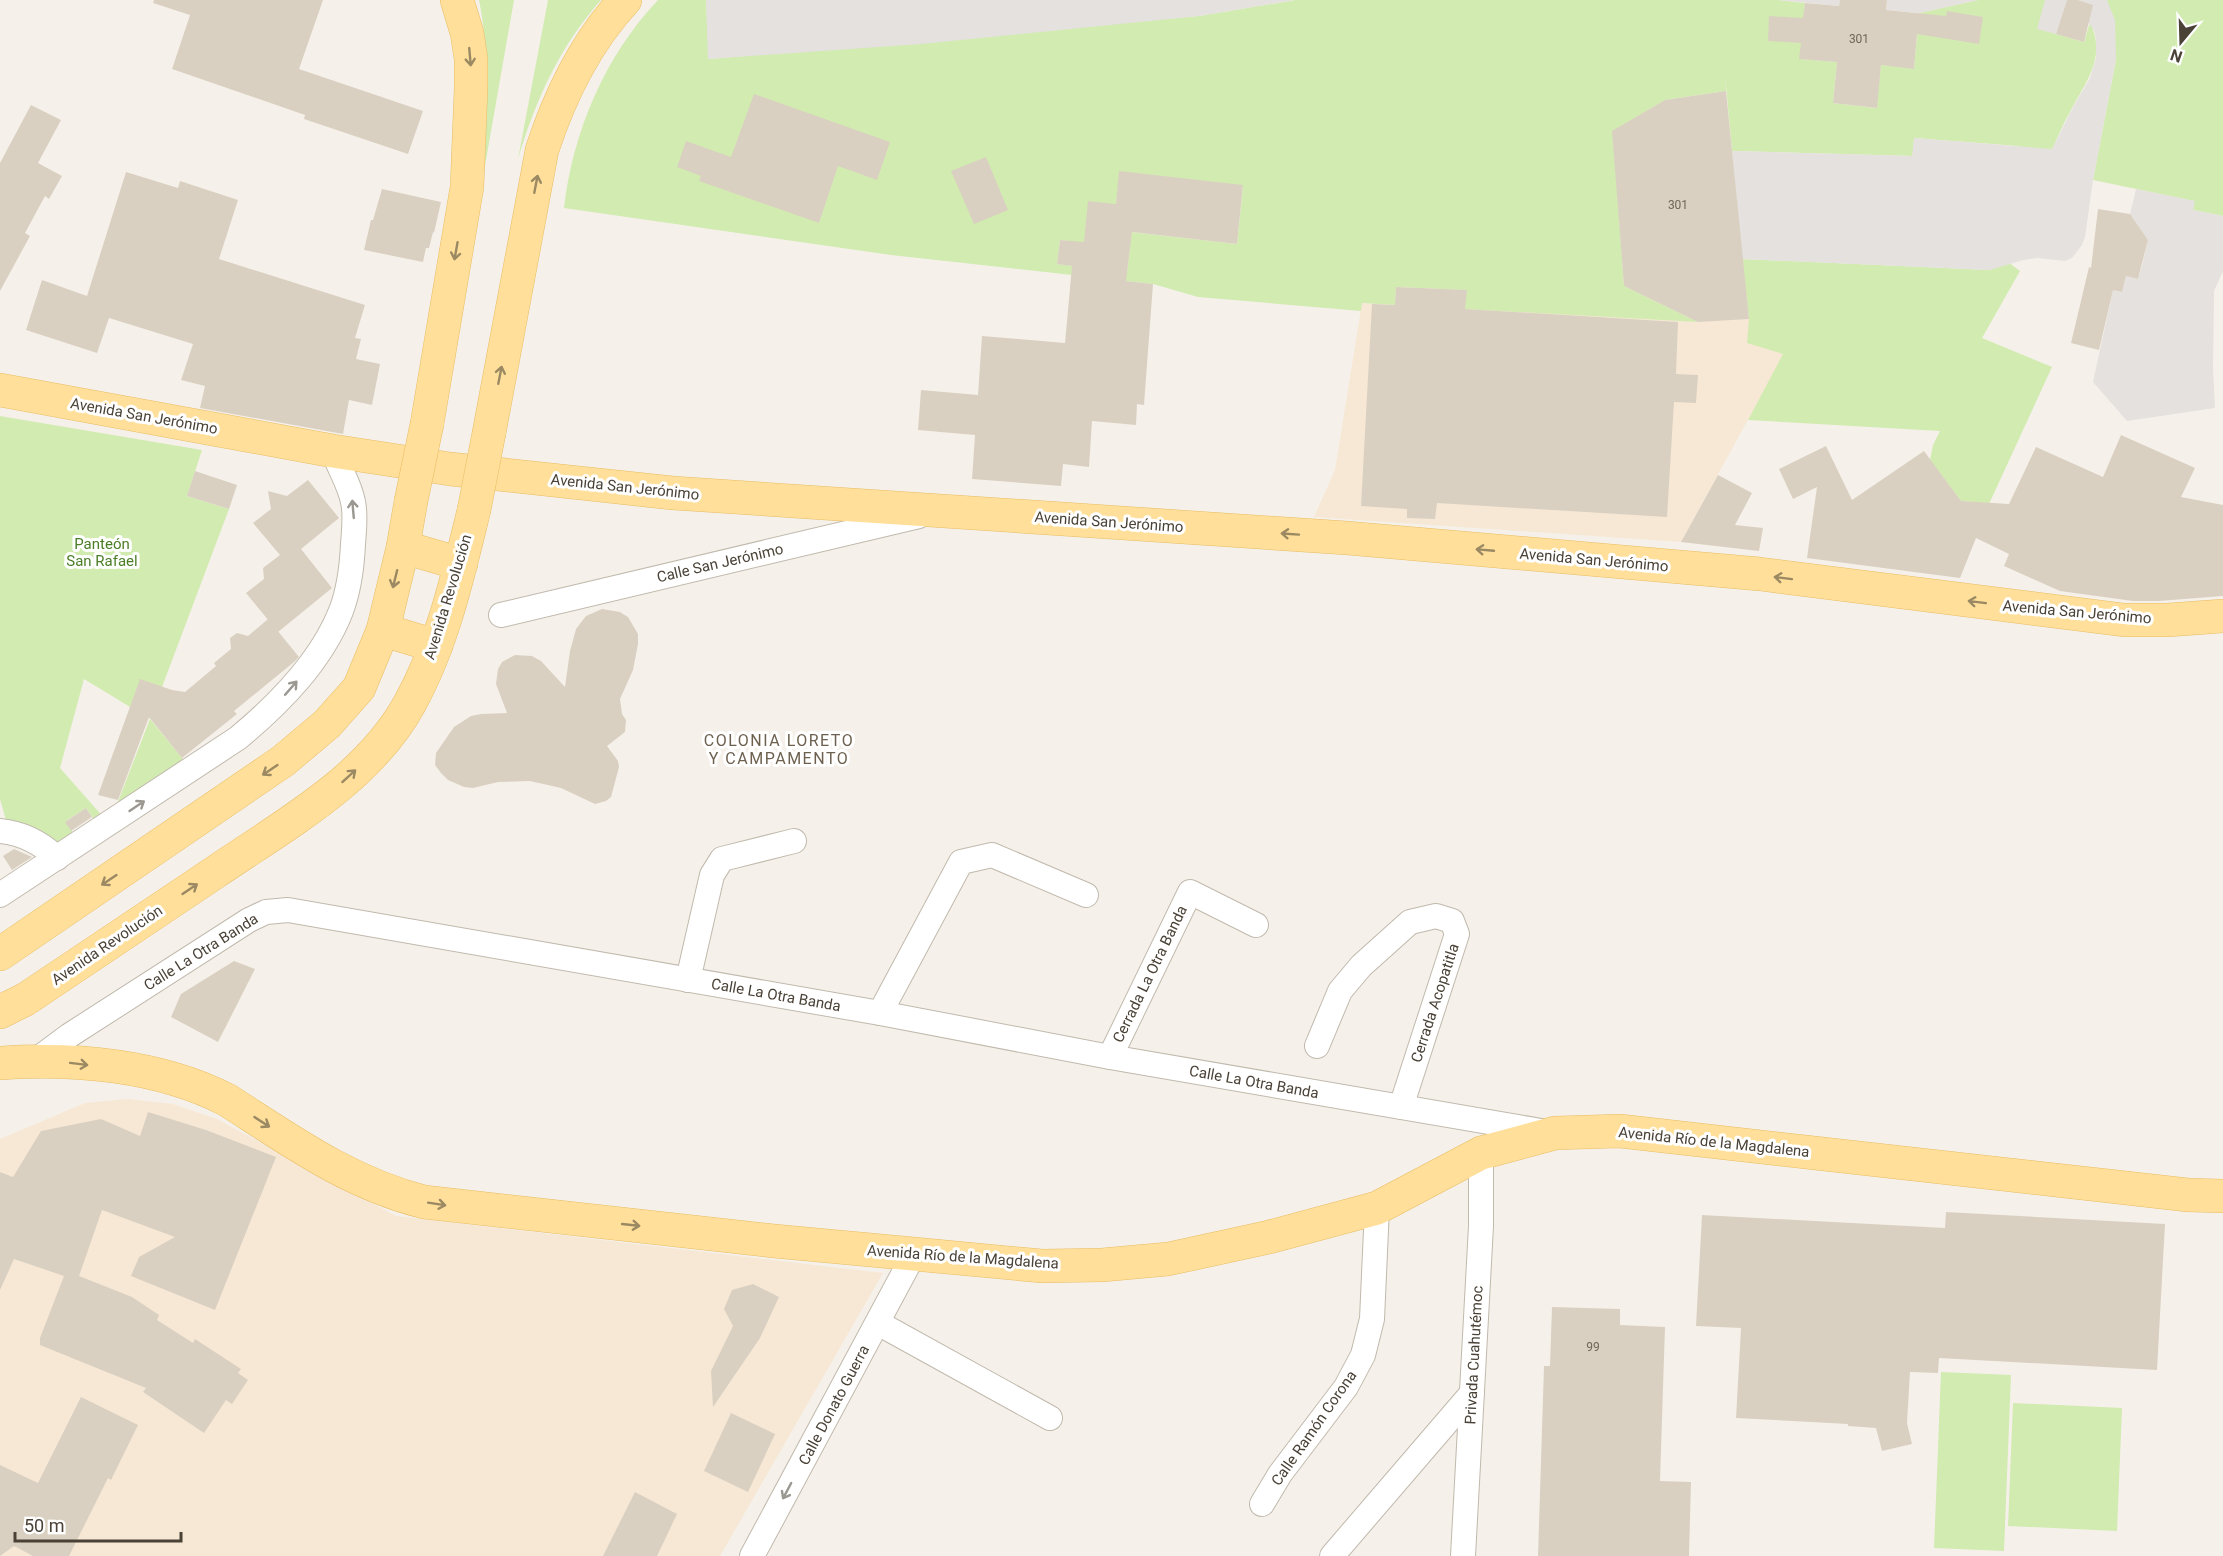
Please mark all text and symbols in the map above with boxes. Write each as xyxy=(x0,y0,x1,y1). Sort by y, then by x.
north arrow xyxy=(2151,12,2211,72)
house number: 301 xyxy=(1849,32,1869,46)
text: N xyxy=(2168,45,2185,67)
one-way arrow xyxy=(465,46,476,66)
one-way arrow xyxy=(531,174,542,194)
house number: 301 xyxy=(1668,198,1688,212)
one-way arrow xyxy=(450,240,461,260)
one-way arrow xyxy=(495,366,506,386)
street label: Avenida San Jerónimo xyxy=(69,394,219,438)
street label: Avenida San Jerónimo xyxy=(550,470,700,504)
one-way arrow xyxy=(347,500,358,520)
street label: Avenida San Jerónimo xyxy=(1034,508,1184,536)
one-way arrow xyxy=(1281,528,1301,539)
street label: Avenida Revolución xyxy=(420,532,476,662)
park label: Panteón San Rafael xyxy=(66,535,138,570)
street label: Calle San Jerónimo xyxy=(655,540,785,586)
one-way arrow xyxy=(1475,544,1495,555)
street label: Avenida San Jerónimo xyxy=(1519,545,1669,575)
one-way arrow xyxy=(389,569,401,588)
one-way arrow xyxy=(1774,572,1794,583)
one-way arrow xyxy=(1967,597,1987,608)
street label: Avenida San Jerónimo xyxy=(2002,597,2152,627)
one-way arrow xyxy=(284,681,298,696)
district label: COLONIA LORETO Y CAMPAMENTO xyxy=(704,731,854,768)
one-way arrow xyxy=(262,764,278,776)
one-way arrow xyxy=(341,769,356,783)
one-way arrow xyxy=(128,800,144,812)
one-way arrow xyxy=(101,874,117,886)
one-way arrow xyxy=(181,883,198,895)
street label: Avenida Revolución xyxy=(48,901,166,989)
street label: Cerrada La Otra Banda xyxy=(1109,902,1191,1046)
street label: Calle La Otra Banda xyxy=(141,910,261,994)
street label: Cerrada Acopatitla xyxy=(1407,941,1463,1065)
street label: Calle La Otra Banda xyxy=(710,975,842,1015)
one-way arrow xyxy=(69,1059,89,1070)
street label: Calle La Otra Banda xyxy=(1188,1062,1320,1102)
one-way arrow xyxy=(253,1117,270,1129)
street label: Avenida Río de la Magdalena xyxy=(1618,1123,1810,1161)
one-way arrow xyxy=(427,1199,447,1210)
one-way arrow xyxy=(621,1220,641,1231)
street label: Avenida Río de la Magdalena xyxy=(867,1241,1059,1273)
street label: Privada Cuahutémoc xyxy=(1461,1285,1487,1425)
house number: 99 xyxy=(1586,1340,1600,1354)
street label: Calle Donato Guerra xyxy=(795,1342,873,1468)
street label: Calle Ramón Corona xyxy=(1268,1367,1360,1489)
one-way arrow xyxy=(781,1482,793,1499)
scale bar xyxy=(15,1505,182,1543)
text: 50 m xyxy=(24,1515,64,1536)

